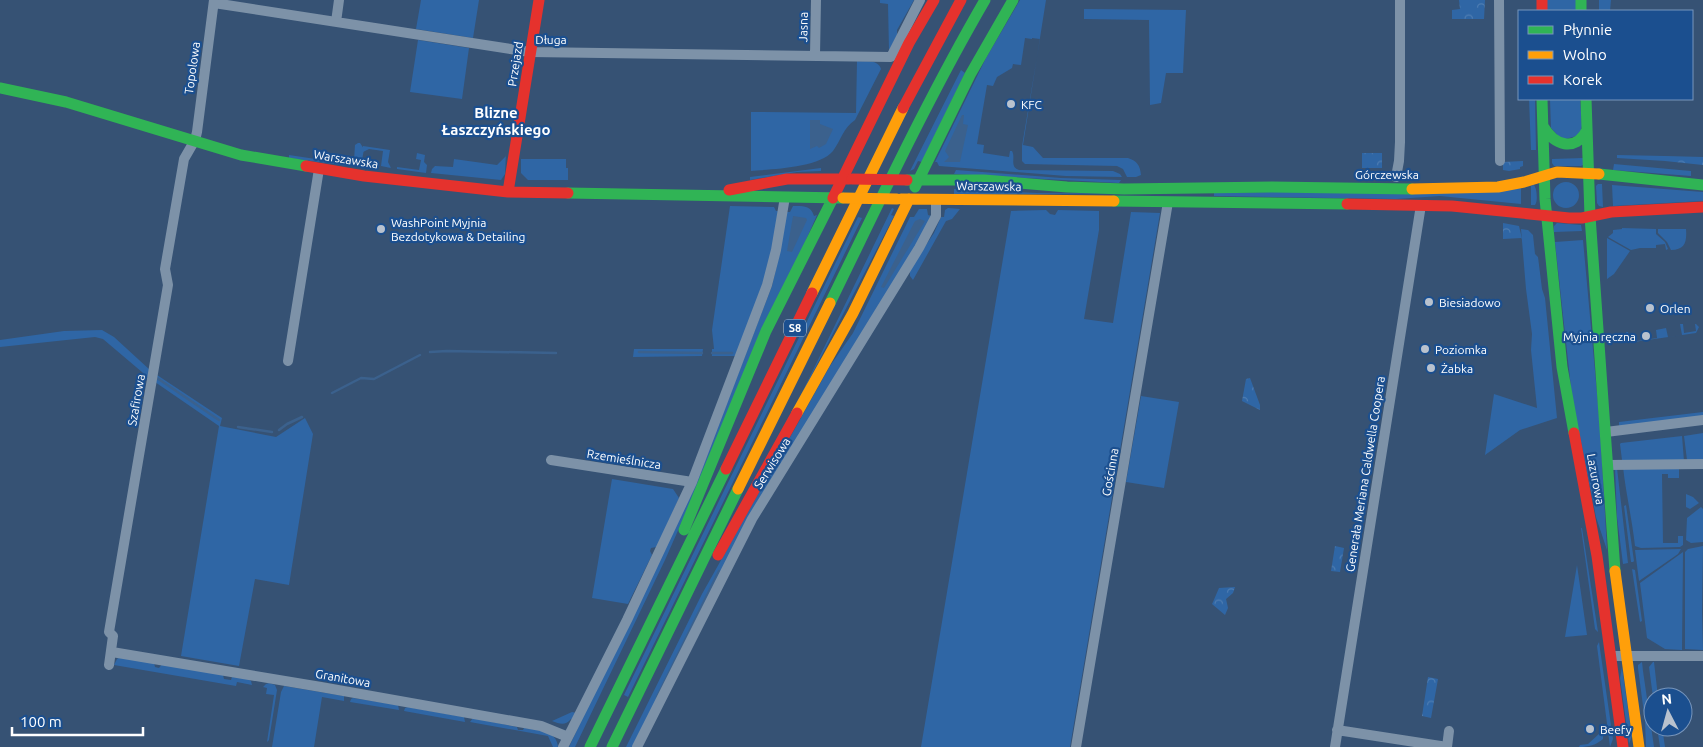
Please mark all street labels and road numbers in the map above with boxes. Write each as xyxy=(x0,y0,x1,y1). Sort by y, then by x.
street label: Jasna xyxy=(796,12,810,42)
street label: Długa xyxy=(535,33,567,46)
street label: Topolowa xyxy=(182,41,202,95)
street label: Przejazd xyxy=(505,41,525,87)
street label: Warszawska xyxy=(313,147,379,171)
street label: Górczewska xyxy=(1355,168,1419,181)
street label: Warszawska xyxy=(956,179,1022,193)
road number: S8 xyxy=(784,319,806,336)
street label: Szafirowa xyxy=(125,373,147,427)
street label: Generała Meriana Caldwella Coopera xyxy=(1343,375,1387,573)
street label: Serwisowa xyxy=(751,435,793,491)
street label: Rzemieślnicza xyxy=(586,447,662,471)
street label: Gościnna xyxy=(1099,447,1121,497)
street label: Lazurowa xyxy=(1585,452,1607,506)
street label: Granitowa xyxy=(314,667,372,689)

